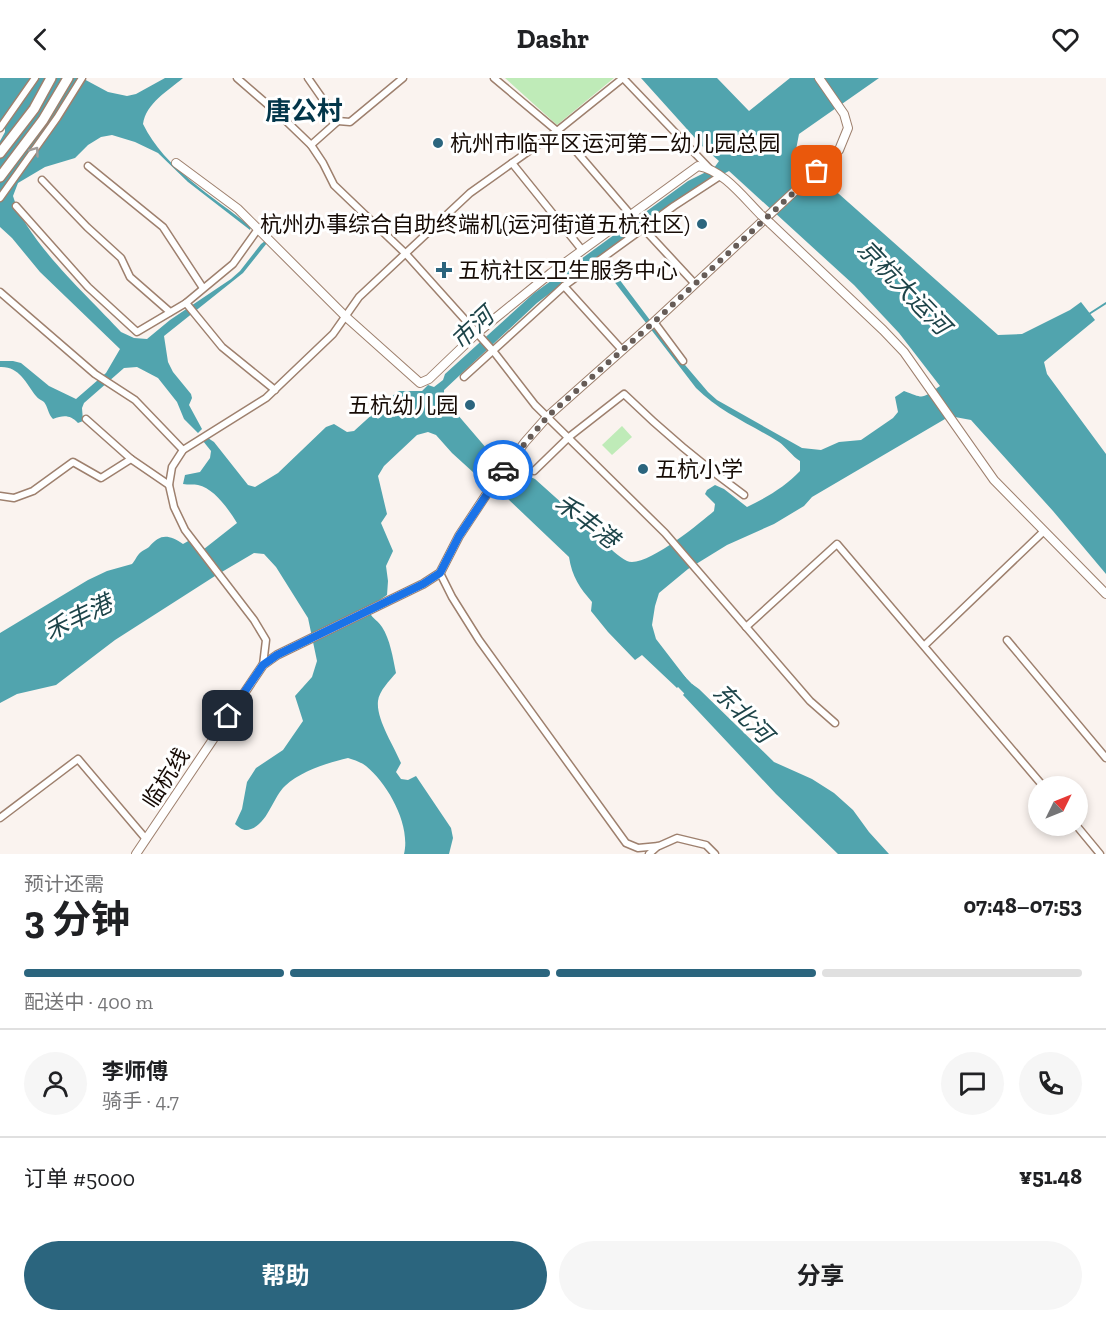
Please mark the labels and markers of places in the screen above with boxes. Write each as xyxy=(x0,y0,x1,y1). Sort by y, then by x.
place label: 杭州市临平区运河第二幼儿园总园 xyxy=(450,130,780,157)
marker: 杭州市临平区运河第二幼儿园总园 xyxy=(431,136,445,150)
pin xyxy=(791,145,842,196)
place label: 杭州办事综合自助终端机(运河街道五杭社区) xyxy=(260,211,690,238)
marker: 杭州办事综合自助终端机(运河街道五杭社区) xyxy=(695,217,709,231)
place label: 五杭社区卫生服务中心 xyxy=(458,257,678,284)
marker: 五杭社区卫生服务中心 xyxy=(435,261,453,279)
place label: 五杭幼儿园 xyxy=(348,392,458,419)
marker: 五杭幼儿园 xyxy=(463,398,477,412)
place label: 五杭小学 xyxy=(655,456,743,483)
marker: 五杭小学 xyxy=(636,462,650,476)
pin xyxy=(202,690,253,741)

